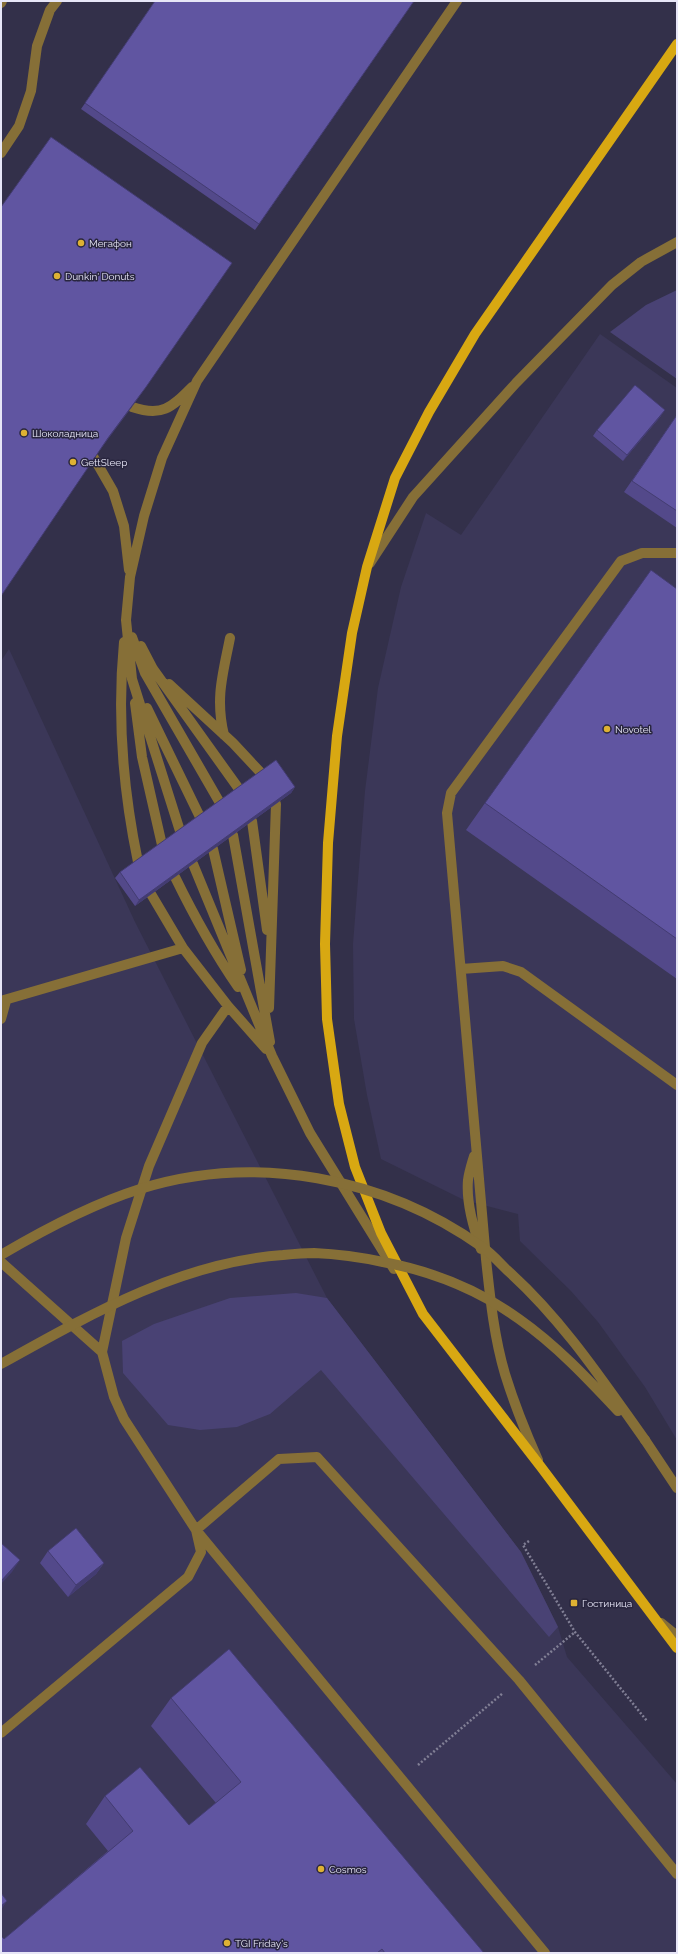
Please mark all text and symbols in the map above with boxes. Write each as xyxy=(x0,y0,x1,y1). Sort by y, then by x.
marker: Мегафон xyxy=(76,238,86,248)
place label: Мегафон xyxy=(89,238,132,249)
marker: Dunkin' Donuts xyxy=(52,271,62,281)
place label: Dunkin' Donuts xyxy=(65,271,135,282)
marker: Шоколадница xyxy=(19,428,29,438)
place label: Шоколадница xyxy=(32,428,98,439)
marker: GettSleep xyxy=(68,457,78,467)
place label: GettSleep xyxy=(81,457,127,468)
marker: Novotel xyxy=(602,724,612,734)
place label: Novotel xyxy=(615,724,652,735)
marker: Гостиница xyxy=(569,1598,579,1608)
place label: Гостиница xyxy=(582,1598,632,1609)
marker: Cosmos xyxy=(316,1864,326,1874)
place label: Cosmos xyxy=(329,1864,367,1875)
marker: TGI Friday's xyxy=(222,1938,232,1948)
place label: TGI Friday's xyxy=(235,1938,288,1949)

